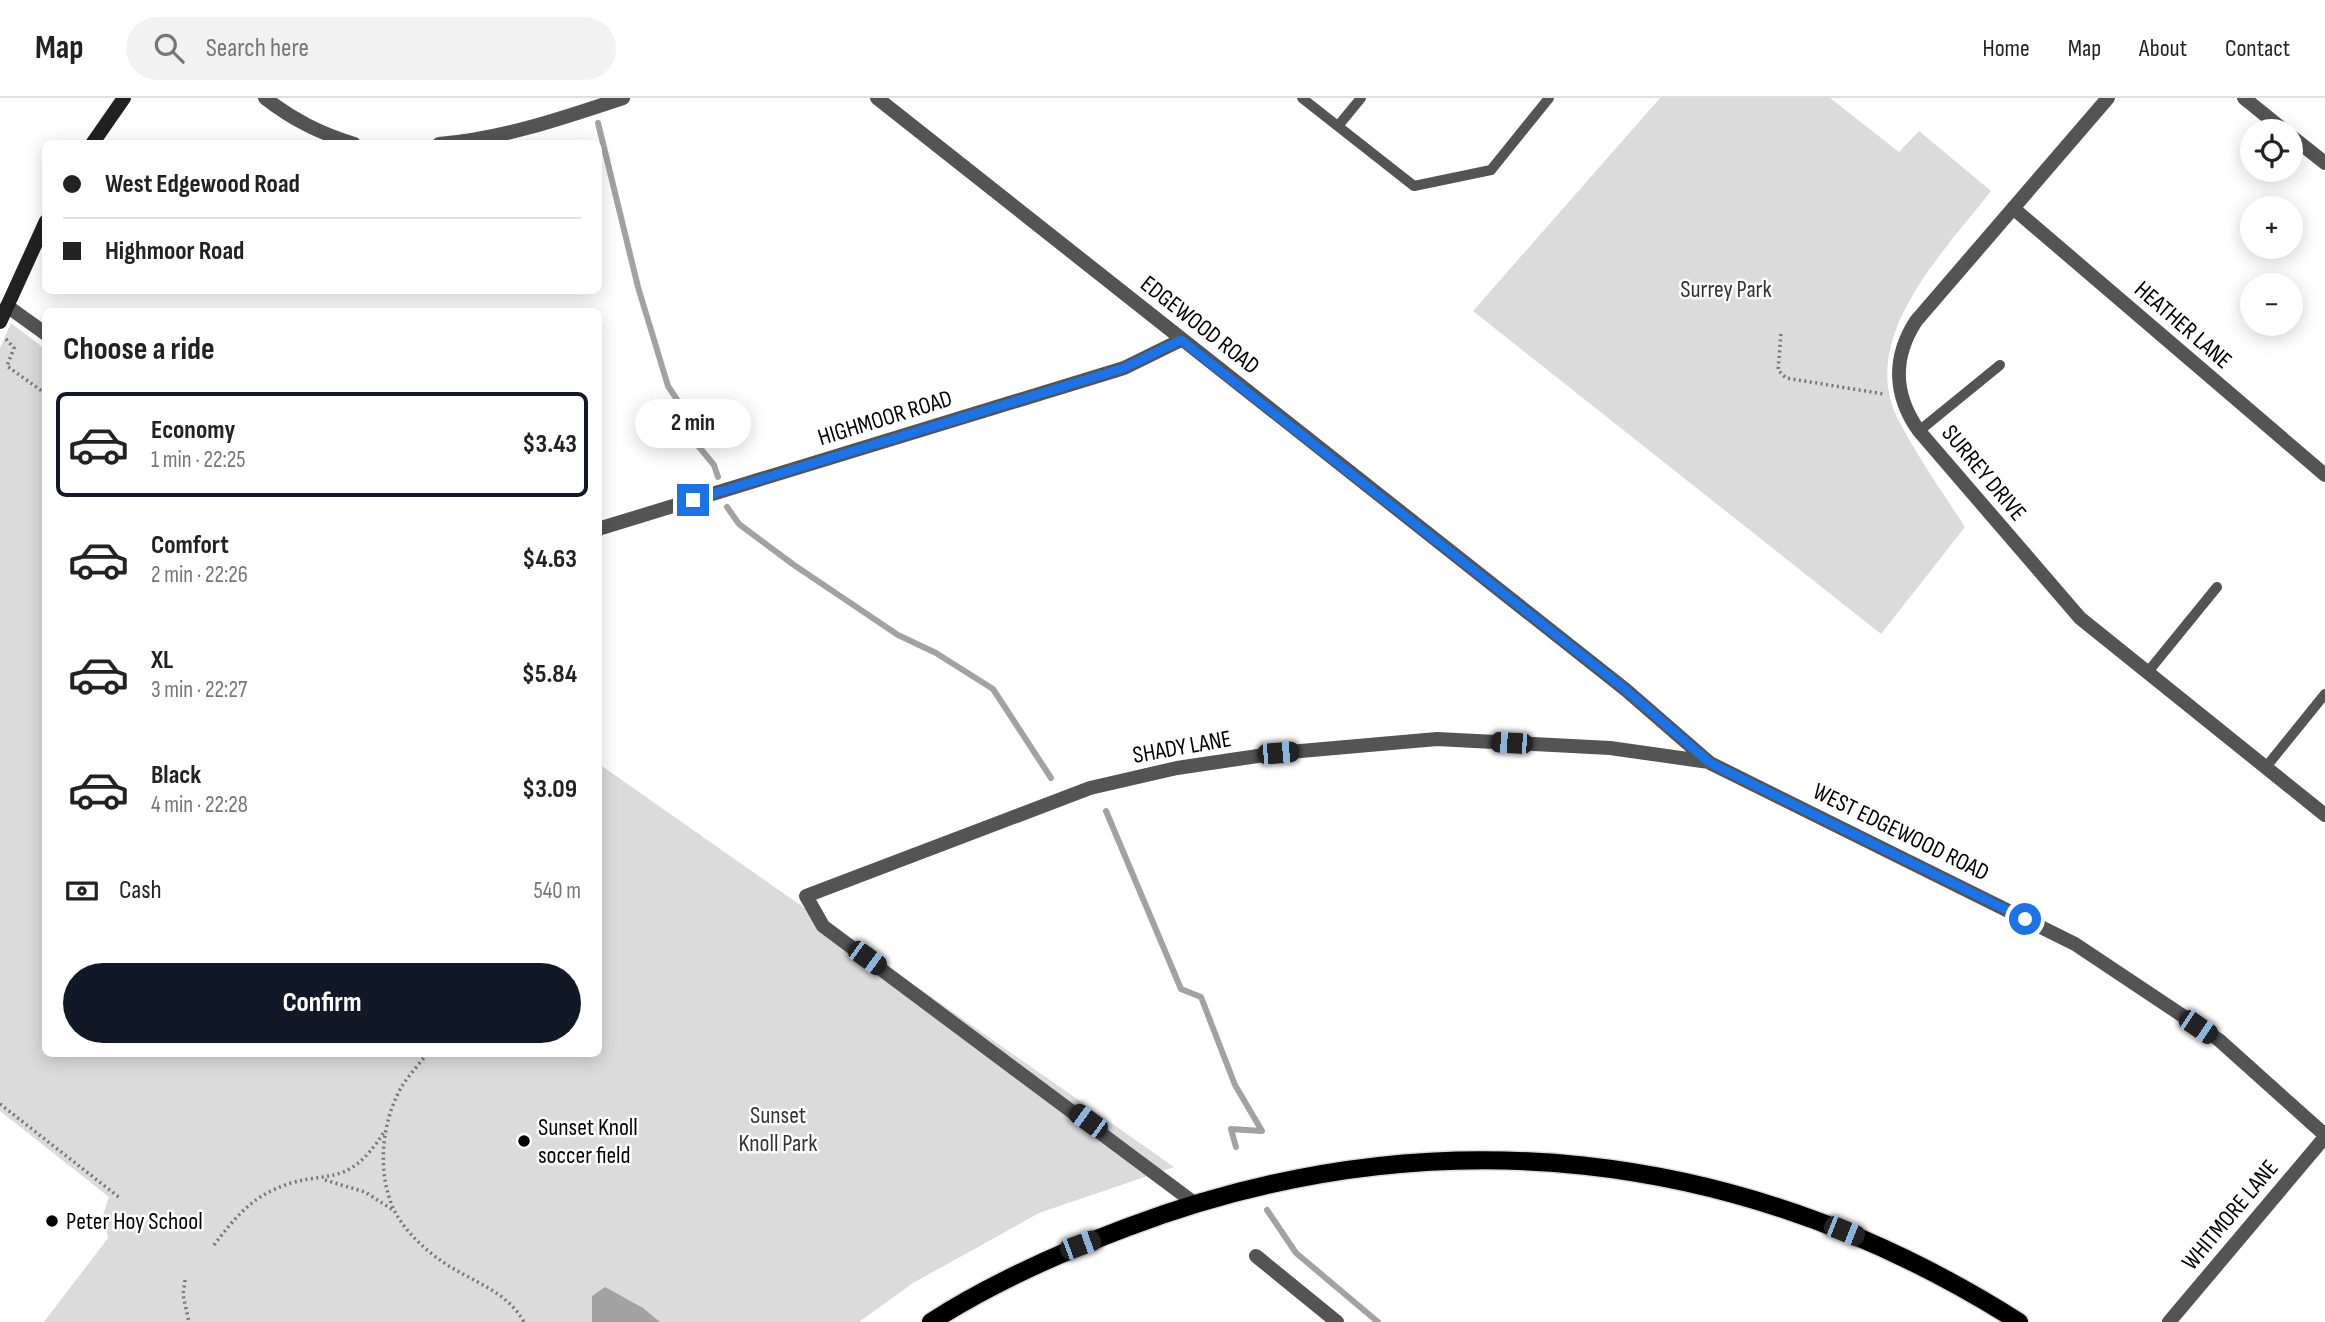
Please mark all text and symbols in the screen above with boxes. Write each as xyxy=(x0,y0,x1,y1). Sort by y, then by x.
search box xyxy=(126,17,616,80)
text: Map xyxy=(35,28,84,68)
icon: search xyxy=(150,29,188,67)
text: Search here xyxy=(206,33,309,64)
text: Home xyxy=(1982,34,2030,63)
text: Map xyxy=(2068,34,2101,63)
text: About xyxy=(2139,34,2187,63)
text: Contact xyxy=(2225,34,2290,63)
map controls xyxy=(2240,119,2303,336)
button: locate xyxy=(2240,119,2303,182)
text: West Edgewood Road xyxy=(105,169,300,200)
button: + xyxy=(2240,196,2303,259)
text: Highmoor Road xyxy=(105,236,244,267)
street label: EDGEWOOD ROAD xyxy=(1135,270,1265,380)
button: − xyxy=(2240,273,2303,336)
park label: Surrey Park xyxy=(1680,275,1772,304)
street label: HEATHER LANE xyxy=(2128,275,2238,375)
text: Choose a ride xyxy=(63,330,215,369)
street label: HIGHMOOR ROAD xyxy=(814,384,956,452)
callout: 2 min xyxy=(635,398,751,448)
text: 2 min xyxy=(671,409,715,437)
icon: car xyxy=(67,413,130,476)
text: Economy xyxy=(151,415,235,446)
street label: SURREY DRIVE xyxy=(1935,419,2033,527)
text: $3.43 xyxy=(522,429,577,460)
text: 1 min · 22:25 xyxy=(151,446,246,474)
route end xyxy=(677,484,709,516)
icon: car xyxy=(67,528,130,591)
text: Comfort xyxy=(151,530,229,561)
text: $4.63 xyxy=(522,544,577,575)
text: 2 min · 22:26 xyxy=(151,561,248,589)
icon: car xyxy=(67,643,130,706)
text: XL xyxy=(151,645,173,676)
text: $5.84 xyxy=(522,659,577,690)
text: 3 min · 22:27 xyxy=(151,676,247,704)
street label: SHADY LANE xyxy=(1131,724,1233,770)
car xyxy=(1490,731,1533,755)
car xyxy=(1257,741,1300,765)
icon: car xyxy=(67,758,130,821)
text: Black xyxy=(151,760,201,791)
text: $3.09 xyxy=(522,774,577,805)
street label: WEST EDGEWOOD ROAD xyxy=(1808,777,1994,887)
text: 4 min · 22:28 xyxy=(151,791,248,819)
icon: cash xyxy=(63,872,101,910)
text: Cash xyxy=(119,875,162,906)
text: 540 m xyxy=(533,877,581,905)
route start xyxy=(2009,903,2041,935)
car xyxy=(844,937,891,979)
button: Confirm xyxy=(63,963,581,1043)
car xyxy=(2175,1007,2222,1047)
car xyxy=(1065,1100,1112,1142)
park label: Sunset Knoll Park xyxy=(739,1101,817,1158)
place label: Sunset Knoll soccer field xyxy=(538,1113,638,1170)
marker: Sunset Knoll soccer field xyxy=(516,1133,532,1149)
street label: WHITMORE LANE xyxy=(2176,1154,2284,1276)
place label: Peter Hoy School xyxy=(66,1207,203,1236)
marker: Peter Hoy School xyxy=(44,1213,60,1229)
car xyxy=(1821,1213,1868,1249)
car xyxy=(1057,1228,1104,1262)

